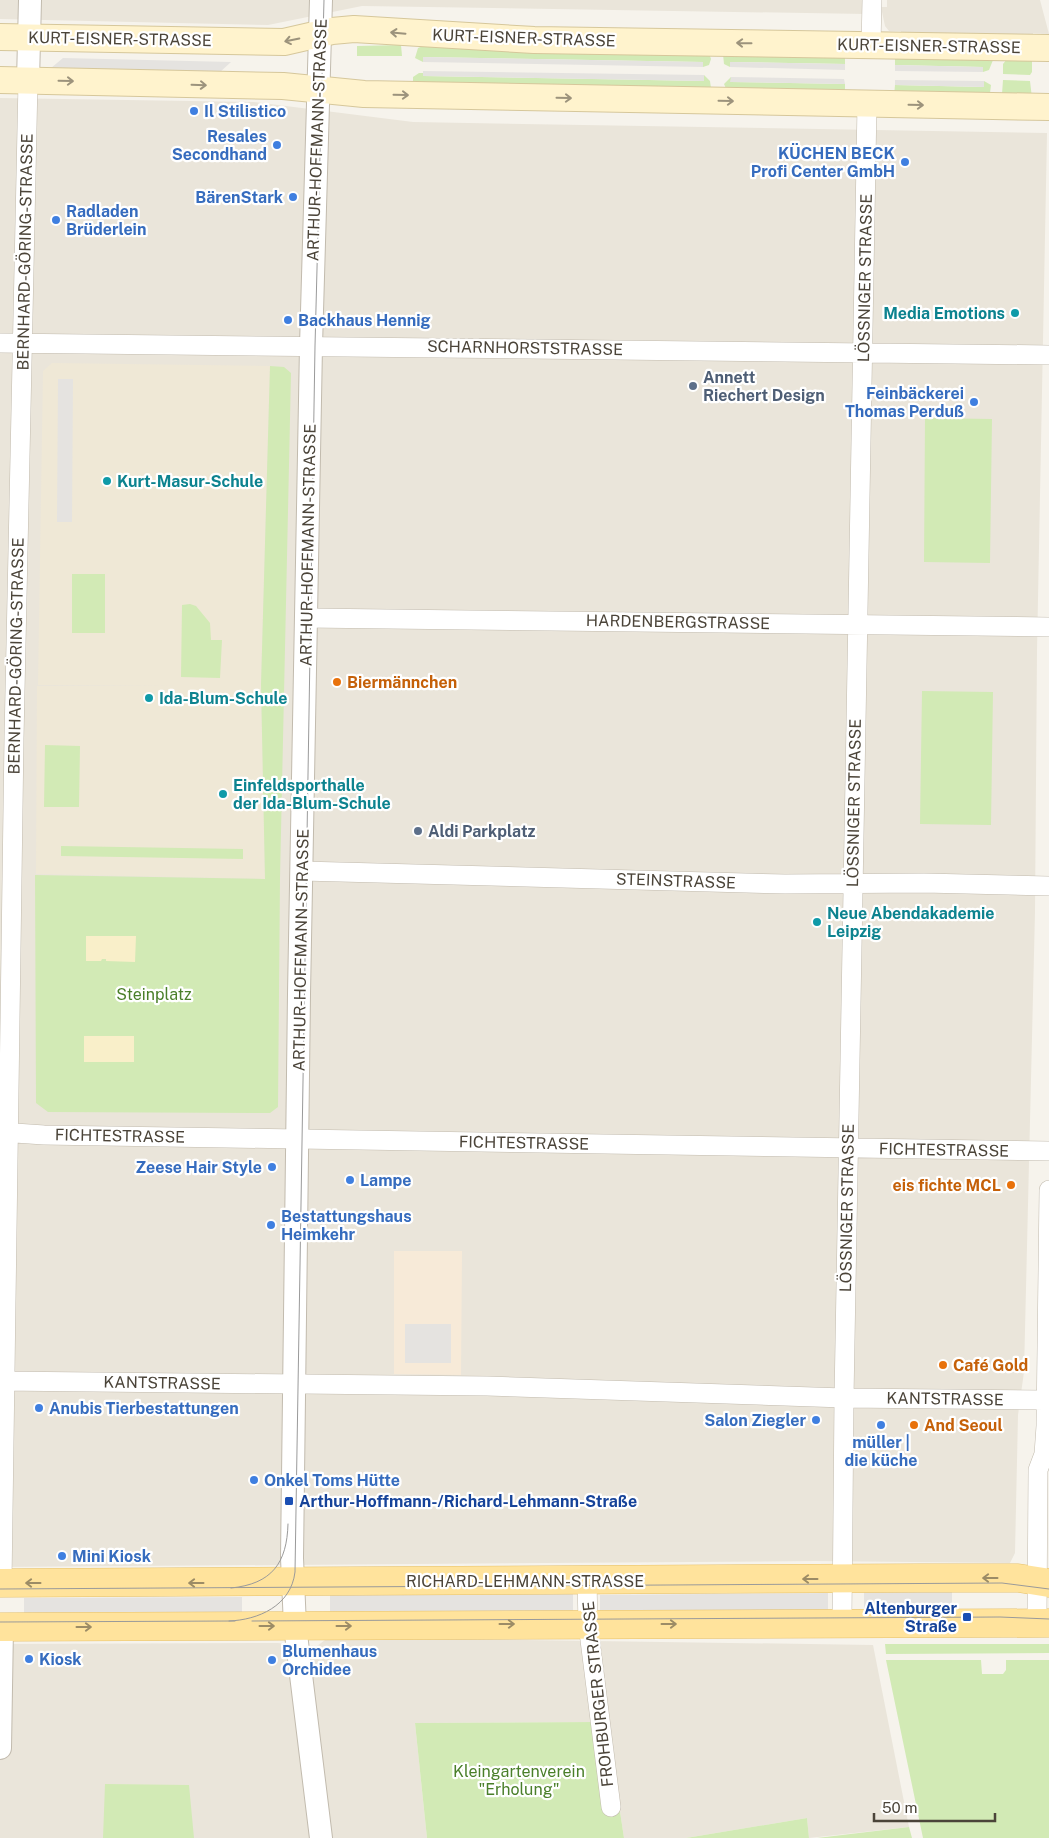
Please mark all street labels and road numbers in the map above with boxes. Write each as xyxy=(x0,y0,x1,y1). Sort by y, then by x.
street label: ARTHUR-HOFFMANN-STRASSE xyxy=(303,18,331,262)
street label: KURT-EISNER-STRASSE xyxy=(432,25,616,51)
street label: KURT-EISNER-STRASSE xyxy=(28,28,212,50)
street label: KURT-EISNER-STRASSE xyxy=(837,35,1021,57)
street label: BERNHARD-GÖRING-STRASSE xyxy=(12,133,37,371)
street label: LÖSSNIGER STRASSE xyxy=(853,194,876,362)
street label: SCHARNHORSTSTRASSE xyxy=(427,337,623,359)
street label: ARTHUR-HOFFMANN-STRASSE xyxy=(296,423,320,667)
street label: BERNHARD-GÖRING-STRASSE xyxy=(3,537,28,775)
street label: HARDENBERGSTRASSE xyxy=(586,611,770,633)
street label: LÖSSNIGER STRASSE xyxy=(842,719,865,887)
street label: ARTHUR-HOFFMANN-STRASSE xyxy=(289,828,313,1072)
street label: STEINSTRASSE xyxy=(616,869,736,893)
street label: LÖSSNIGER STRASSE xyxy=(835,1124,858,1292)
street label: FICHTESTRASSE xyxy=(55,1125,185,1147)
street label: FICHTESTRASSE xyxy=(459,1132,589,1154)
street label: FICHTESTRASSE xyxy=(879,1139,1009,1161)
street label: KANTSTRASSE xyxy=(103,1372,221,1394)
street label: KANTSTRASSE xyxy=(886,1388,1004,1410)
street label: RICHARD-LEHMANN-STRASSE xyxy=(406,1572,644,1591)
street label: FROHBURGER STRASSE xyxy=(579,1600,617,1788)

